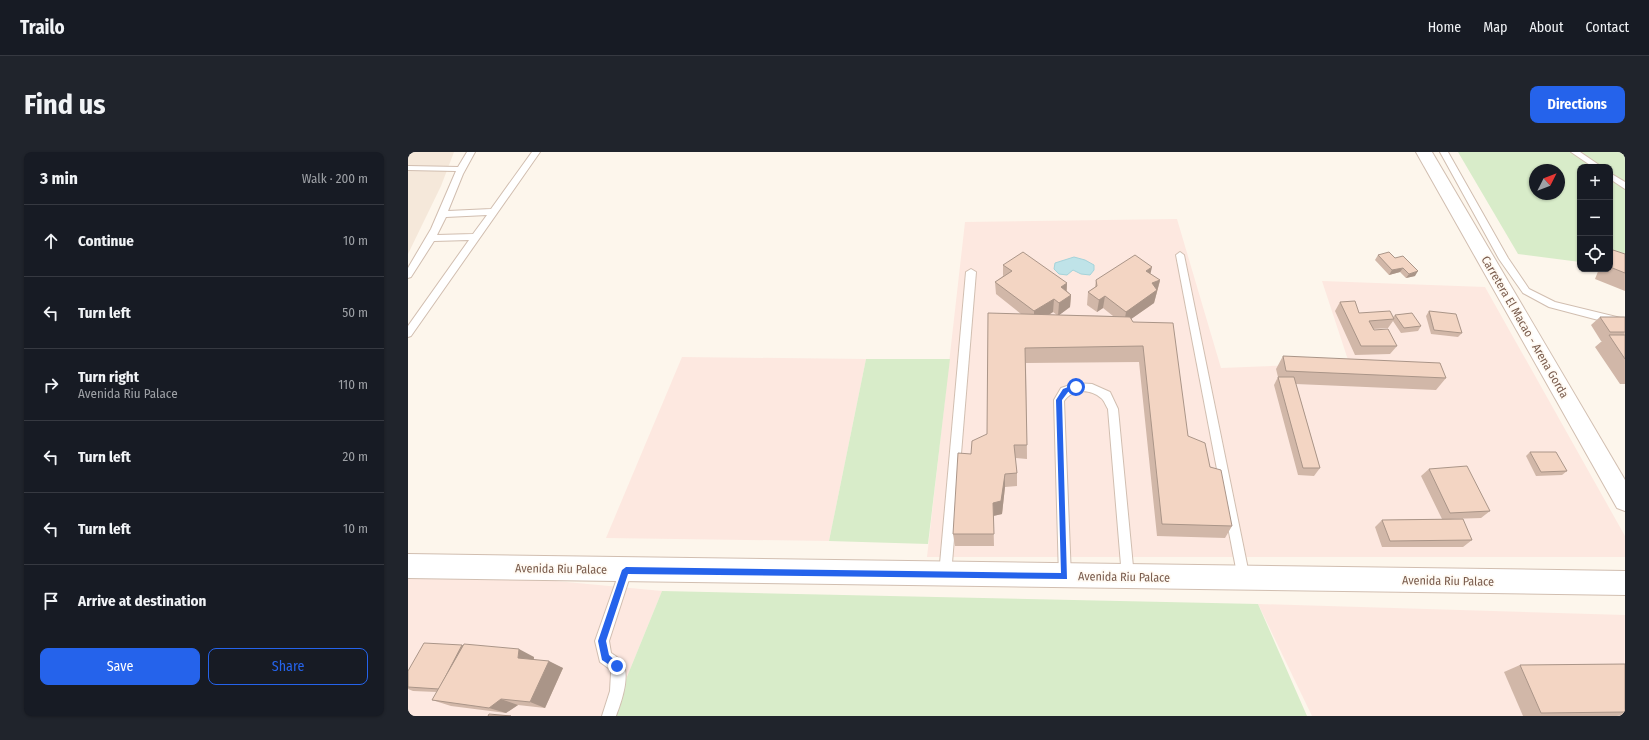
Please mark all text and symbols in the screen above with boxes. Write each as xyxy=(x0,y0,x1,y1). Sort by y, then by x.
text: Trailo xyxy=(20,16,65,39)
text: Home xyxy=(1428,19,1461,36)
text: Map xyxy=(1483,19,1507,36)
text: About xyxy=(1529,19,1564,36)
text: Contact xyxy=(1586,19,1629,36)
button: Directions xyxy=(1530,86,1625,123)
text: Find us xyxy=(24,88,106,121)
north arrow xyxy=(1529,164,1565,200)
map controls xyxy=(1577,164,1613,272)
button: + xyxy=(1577,164,1613,200)
text: 3 min xyxy=(40,168,78,189)
text: Walk · 200 m xyxy=(302,171,368,186)
button: − xyxy=(1577,200,1613,236)
icon: ahead xyxy=(40,230,62,252)
text: Continue xyxy=(78,232,134,250)
text: 10 m xyxy=(343,233,368,248)
button: locate xyxy=(1577,236,1613,272)
street label: Carretera El Macao - Arena Gorda xyxy=(1479,253,1572,401)
icon: left xyxy=(40,302,62,324)
text: Turn left xyxy=(78,304,131,322)
text: 50 m xyxy=(342,305,368,320)
text: Turn right xyxy=(78,368,139,386)
icon: right xyxy=(40,374,62,396)
text: 110 m xyxy=(338,377,368,392)
route start xyxy=(1067,378,1085,396)
text: Avenida Riu Palace xyxy=(78,386,178,401)
icon: left xyxy=(40,446,62,468)
text: Turn left xyxy=(78,448,131,466)
text: 20 m xyxy=(342,449,368,464)
icon: left xyxy=(40,518,62,540)
text: Turn left xyxy=(78,520,131,538)
text: 10 m xyxy=(343,521,368,536)
street label: Avenida Riu Palace xyxy=(515,561,607,577)
street label: Avenida Riu Palace xyxy=(1078,569,1170,585)
street label: Avenida Riu Palace xyxy=(1402,573,1494,589)
icon: arrive xyxy=(40,590,62,612)
text: Arrive at destination xyxy=(78,592,206,610)
button: Save xyxy=(40,648,200,685)
button: Share xyxy=(208,648,368,685)
route end xyxy=(608,657,626,675)

